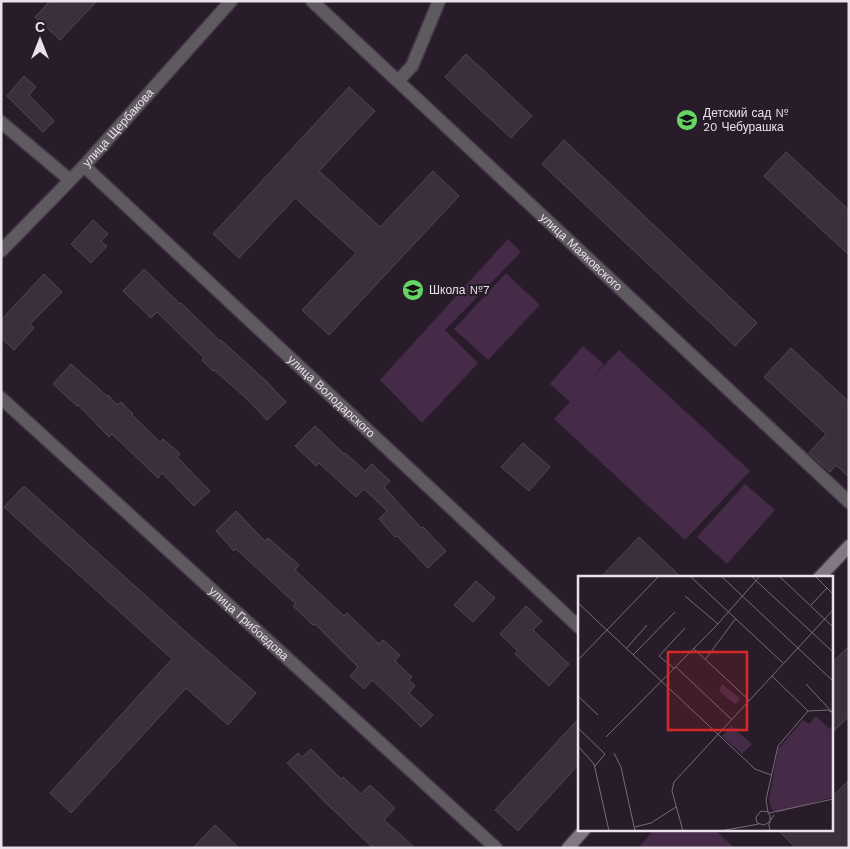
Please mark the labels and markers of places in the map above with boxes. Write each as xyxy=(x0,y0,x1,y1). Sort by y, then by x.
place label: Детский сад № 20 Чебурашка xyxy=(703,106,788,134)
school or university icon: Детский сад № 20 Чебурашка xyxy=(675,108,699,132)
school or university icon: Школа №7 xyxy=(401,278,425,302)
place label: Школа №7 xyxy=(429,283,490,297)

